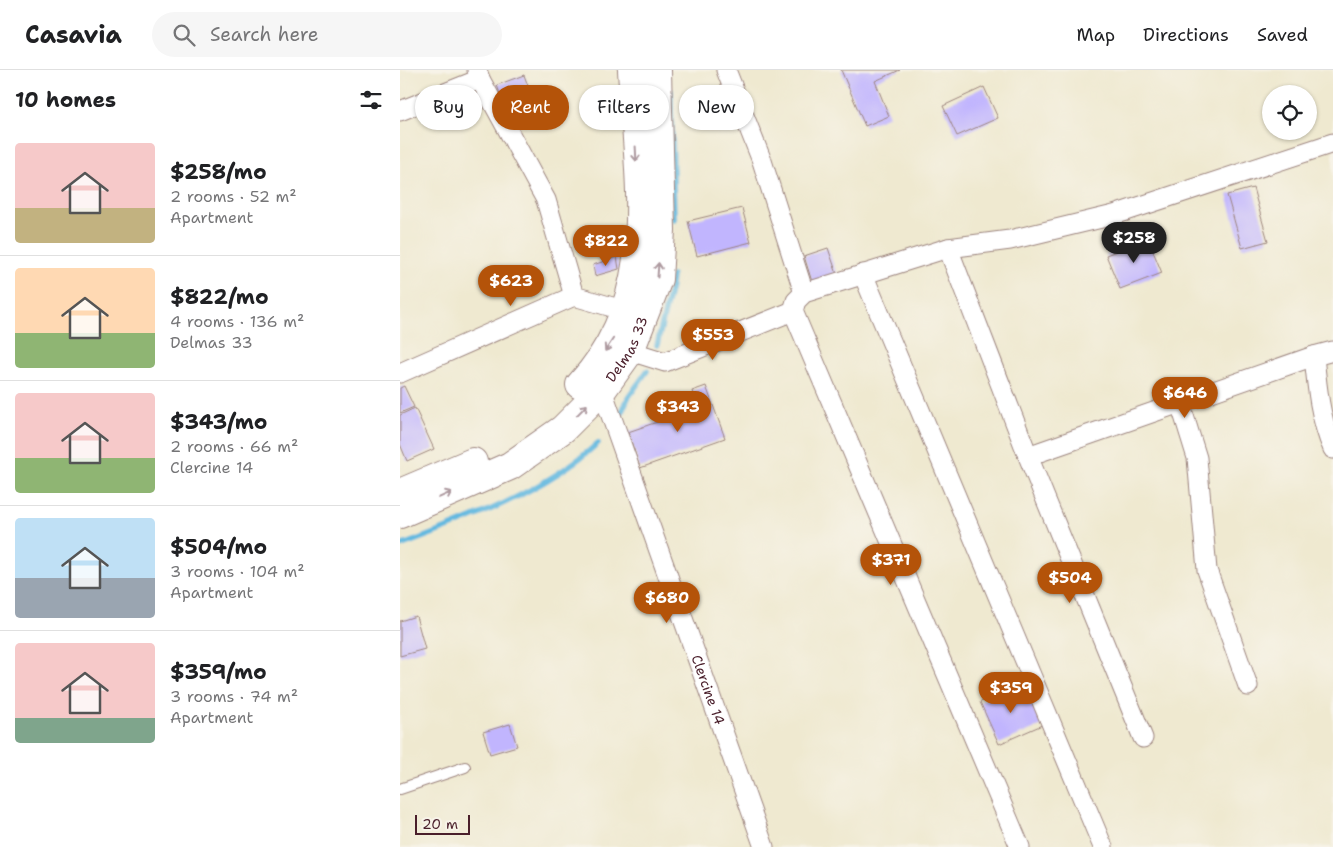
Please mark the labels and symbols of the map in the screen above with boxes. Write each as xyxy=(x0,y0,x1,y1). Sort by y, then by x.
one-way arrow xyxy=(632,145,641,161)
pin: $258 xyxy=(1104,222,1164,264)
pin: $822 xyxy=(576,224,636,267)
one-way arrow xyxy=(654,262,663,278)
pin: $623 xyxy=(481,264,541,307)
street label: Delmas 33 xyxy=(602,314,652,385)
pin: $553 xyxy=(683,318,743,361)
one-way arrow xyxy=(604,338,614,352)
pin: $646 xyxy=(1155,376,1215,419)
pin: $343 xyxy=(648,390,708,433)
one-way arrow xyxy=(576,404,588,416)
one-way arrow xyxy=(437,490,452,500)
pin: $371 xyxy=(861,544,921,586)
pin: $504 xyxy=(1040,562,1100,604)
pin: $680 xyxy=(637,582,697,624)
street label: Clercine 14 xyxy=(688,652,729,727)
pin: $359 xyxy=(981,672,1041,714)
scale bar xyxy=(415,812,470,835)

